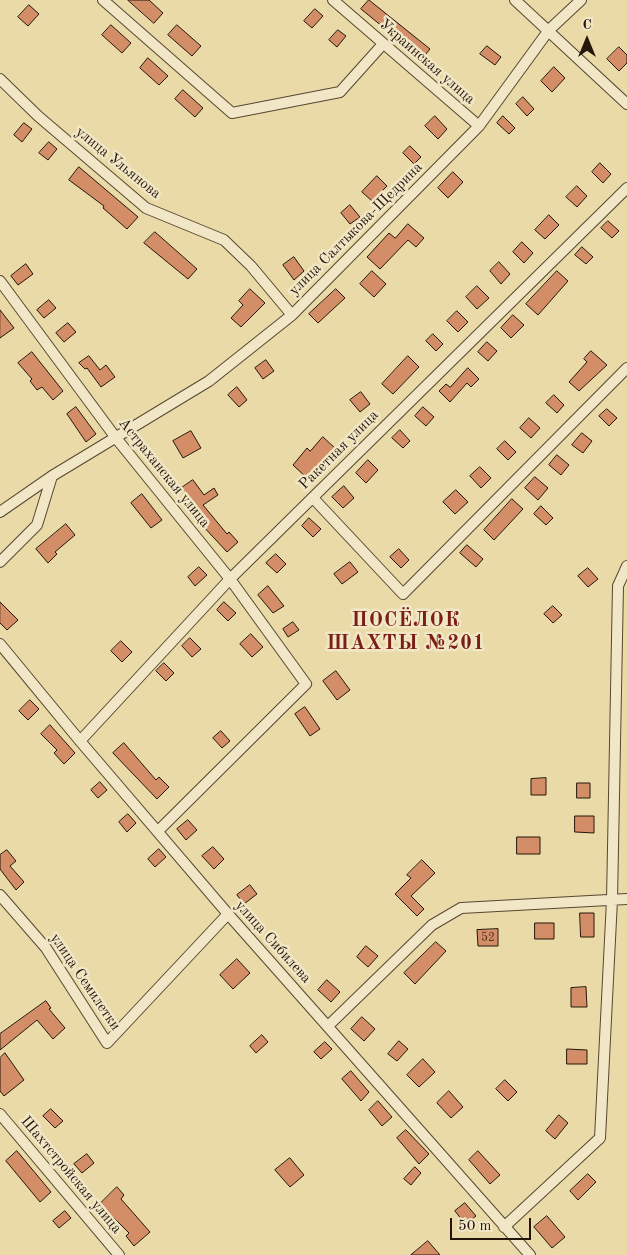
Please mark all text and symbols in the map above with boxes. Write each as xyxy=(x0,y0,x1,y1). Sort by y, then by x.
street label: Украинская улица xyxy=(375,15,479,109)
north arrow xyxy=(562,15,612,65)
text: С xyxy=(582,18,592,32)
street label: улица Ульянова xyxy=(72,123,164,203)
street label: улица Салтыкова-Щедрина xyxy=(286,159,426,299)
street label: Ракетная улица xyxy=(295,406,383,494)
street label: Астраханская улица xyxy=(114,415,214,531)
district label: ПОСЁЛОК ШАХТЫ №201 xyxy=(325,609,487,656)
street label: улица Сибилева xyxy=(231,897,315,987)
street label: улица Семилетки xyxy=(46,930,124,1034)
house number: 52 xyxy=(481,931,495,945)
street label: Шахтстройская улица xyxy=(17,1113,125,1237)
scale bar xyxy=(452,1208,533,1240)
text: 50 m xyxy=(458,1219,492,1234)

